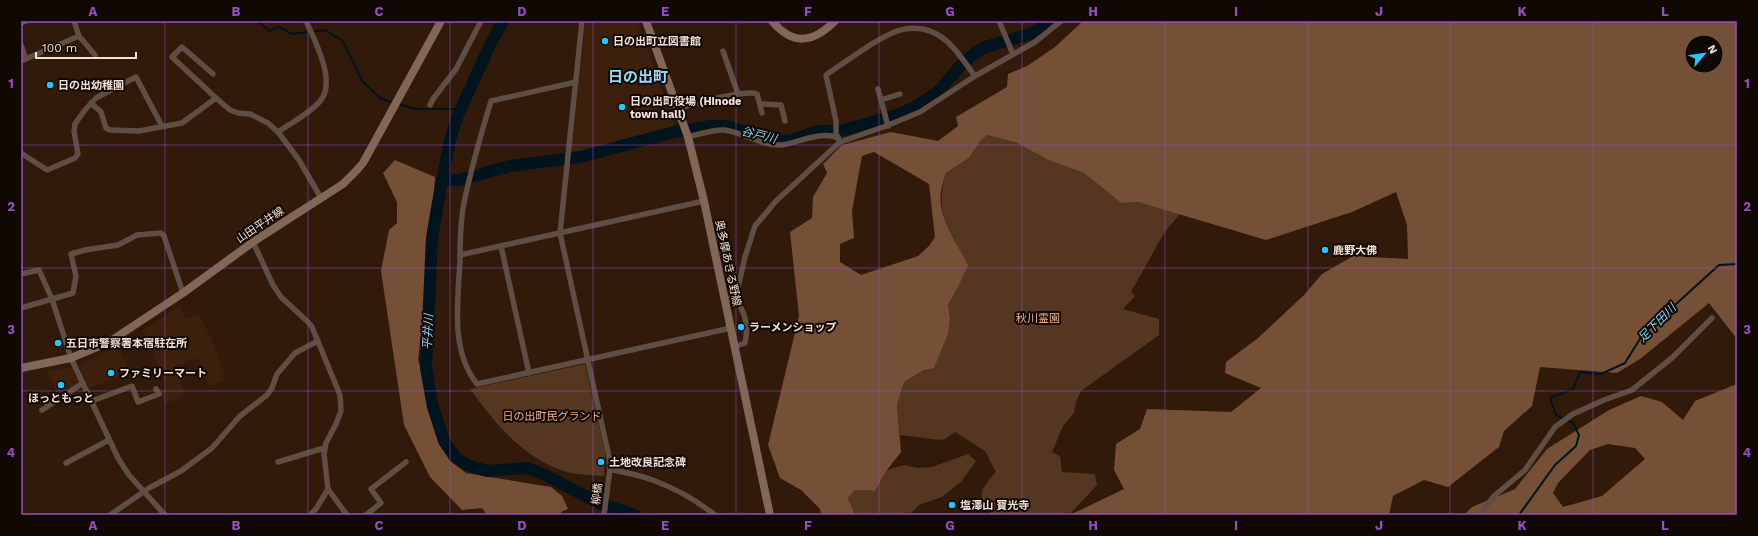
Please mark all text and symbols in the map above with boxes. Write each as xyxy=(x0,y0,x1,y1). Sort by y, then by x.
text: A xyxy=(89,4,98,19)
text: B xyxy=(232,4,241,19)
text: C xyxy=(375,4,384,19)
text: D xyxy=(517,4,527,19)
text: E xyxy=(661,4,669,19)
text: F xyxy=(804,4,812,19)
text: G xyxy=(945,4,955,19)
text: H xyxy=(1088,4,1098,19)
text: I xyxy=(1234,4,1238,19)
text: J xyxy=(1375,4,1383,19)
text: K xyxy=(1517,4,1527,19)
text: L xyxy=(1661,4,1669,19)
scale bar xyxy=(36,34,136,60)
north arrow xyxy=(1684,34,1724,74)
place label: 日の出町立図書館 xyxy=(613,35,701,48)
marker: 日の出町立図書館 xyxy=(600,36,610,46)
text: 100 m xyxy=(42,41,77,55)
text: N xyxy=(1705,43,1720,56)
district label: 日の出町 xyxy=(608,68,668,86)
text: 1 xyxy=(8,76,14,91)
text: 1 xyxy=(1744,76,1750,91)
place label: 日の出幼稚園 xyxy=(58,79,124,92)
marker: 日の出幼稚園 xyxy=(45,80,55,90)
place label: 日の出町役場 (Hinode town hall) xyxy=(630,95,741,121)
marker: 日の出町役場 (Hinode town hall) xyxy=(617,102,627,112)
water label: 谷戸川 xyxy=(740,124,780,147)
text: 2 xyxy=(7,199,15,214)
text: 2 xyxy=(1743,199,1751,214)
street label: 山田平井線 xyxy=(234,204,286,246)
street label: 奥多摩あきる野線 xyxy=(713,219,743,307)
place label: 鹿野大佛 xyxy=(1333,244,1377,257)
marker: 鹿野大佛 xyxy=(1320,245,1330,255)
water label: 足下田川 xyxy=(1635,300,1680,345)
water label: 平井川 xyxy=(420,312,436,350)
park label: 秋川霊園 xyxy=(1016,312,1060,325)
place label: ラーメンショップ xyxy=(749,321,837,334)
text: 3 xyxy=(7,322,15,337)
marker: ラーメンショップ xyxy=(736,322,746,332)
text: 3 xyxy=(1743,322,1751,337)
place label: 五日市警察署本宿駐在所 xyxy=(66,337,187,350)
marker: 五日市警察署本宿駐在所 xyxy=(53,338,63,348)
place label: ファミリーマート xyxy=(119,367,207,380)
marker: ファミリーマート xyxy=(106,368,116,378)
marker: ほっともっと xyxy=(56,380,66,390)
place label: ほっともっと xyxy=(28,392,94,405)
park label: 日の出町民グランド xyxy=(503,410,602,423)
text: 4 xyxy=(7,445,16,460)
text: 4 xyxy=(1743,445,1752,460)
place label: 土地改良記念碑 xyxy=(609,456,686,469)
marker: 土地改良記念碑 xyxy=(596,457,606,467)
street label: 柳橋 xyxy=(589,482,605,506)
place label: 塩澤山 寶光寺 xyxy=(960,499,1029,512)
marker: 塩澤山 寶光寺 xyxy=(947,500,957,510)
text: A xyxy=(89,518,98,533)
text: B xyxy=(232,518,241,533)
text: C xyxy=(375,518,384,533)
text: D xyxy=(517,518,527,533)
text: E xyxy=(661,518,669,533)
text: F xyxy=(804,518,812,533)
text: G xyxy=(945,518,955,533)
text: H xyxy=(1088,518,1098,533)
text: I xyxy=(1234,518,1238,533)
text: J xyxy=(1375,518,1383,533)
text: K xyxy=(1517,518,1527,533)
text: L xyxy=(1661,518,1669,533)

